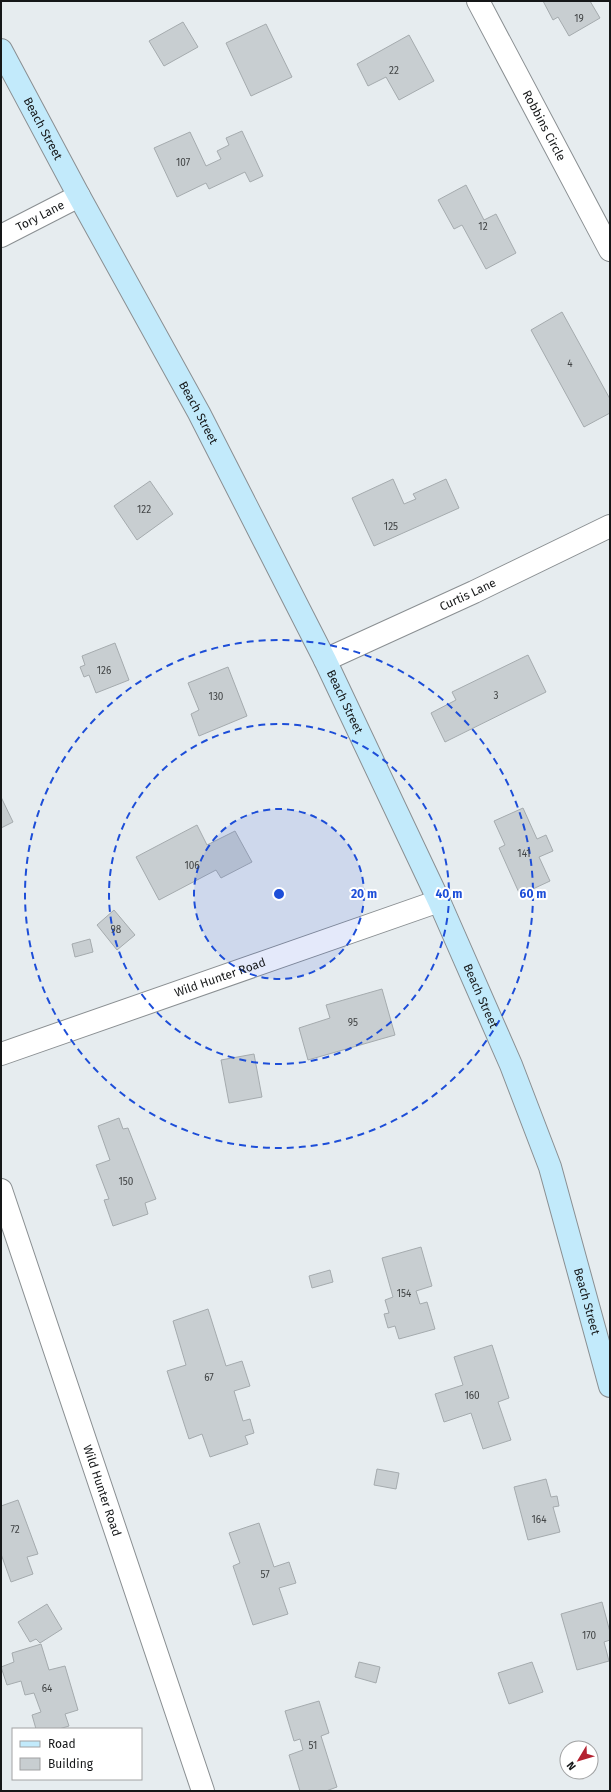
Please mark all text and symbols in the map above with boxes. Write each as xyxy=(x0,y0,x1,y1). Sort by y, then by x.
house number: 19 xyxy=(574,13,584,25)
house number: 22 xyxy=(389,65,399,77)
street label: Robbins Circle xyxy=(520,88,568,163)
street label: Beach Street xyxy=(21,95,66,163)
house number: 107 xyxy=(176,157,191,169)
street label: Tory Lane xyxy=(14,198,67,234)
house number: 12 xyxy=(478,221,488,233)
house number: 4 xyxy=(567,358,573,370)
street label: Beach Street xyxy=(176,379,221,447)
house number: 122 xyxy=(137,504,151,516)
house number: 125 xyxy=(384,521,398,533)
street label: Curtis Lane xyxy=(437,575,498,614)
house number: 126 xyxy=(97,665,111,677)
street label: Beach Street xyxy=(324,668,366,736)
house number: 3 xyxy=(494,690,499,702)
house number: 130 xyxy=(209,691,224,703)
house number: 141 xyxy=(517,848,531,860)
house number: 106 xyxy=(184,860,200,872)
centre of rings xyxy=(272,887,286,901)
text: 20 m xyxy=(351,887,377,901)
text: 40 m xyxy=(436,887,462,901)
text: 60 m xyxy=(520,887,546,901)
house number: 98 xyxy=(111,924,122,936)
street label: Wild Hunter Road xyxy=(173,955,267,1000)
street label: Beach Street xyxy=(460,962,501,1031)
house number: 95 xyxy=(348,1017,358,1029)
house number: 150 xyxy=(119,1176,134,1188)
street label: Beach Street xyxy=(571,1266,603,1337)
house number: 154 xyxy=(397,1288,412,1300)
house number: 67 xyxy=(204,1372,214,1384)
house number: 160 xyxy=(464,1390,480,1402)
street label: Wild Hunter Road xyxy=(80,1443,124,1538)
house number: 164 xyxy=(532,1514,547,1526)
house number: 72 xyxy=(10,1524,20,1536)
house number: 57 xyxy=(260,1569,270,1581)
house number: 170 xyxy=(582,1630,597,1642)
house number: 64 xyxy=(42,1683,53,1695)
legend xyxy=(12,1728,142,1780)
text: Road xyxy=(48,1737,76,1751)
house number: 51 xyxy=(309,1740,317,1752)
north arrow xyxy=(559,1740,599,1780)
text: Building xyxy=(48,1757,94,1771)
text: N xyxy=(564,1759,579,1773)

